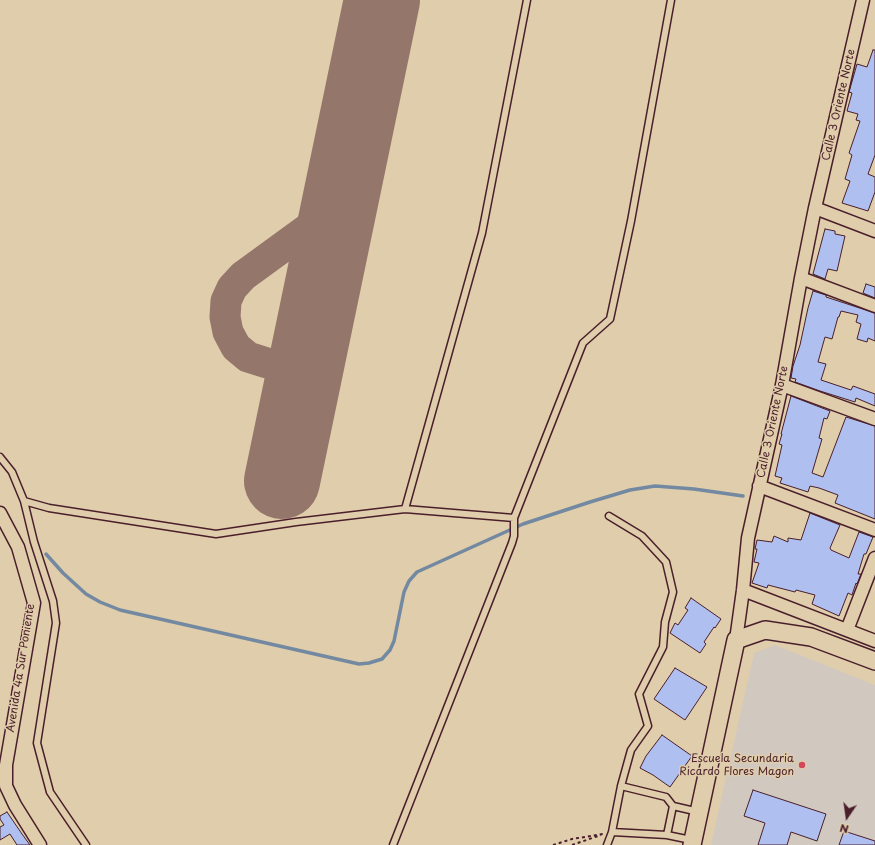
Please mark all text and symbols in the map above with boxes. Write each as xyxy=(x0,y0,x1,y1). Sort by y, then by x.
street label: Calle 3 Oriente Norte xyxy=(820,48,858,162)
street label: Calle 3 Oriente Norte xyxy=(755,365,791,479)
street label: Avenida 4a Sur Poniente xyxy=(4,603,38,733)
place label: Escuela Secundaria Ricardo Flores Magon xyxy=(679,752,794,778)
marker: Escuela Secundaria Ricardo Flores Magon xyxy=(797,760,807,770)
north arrow xyxy=(827,797,867,837)
text: N xyxy=(838,820,850,838)

